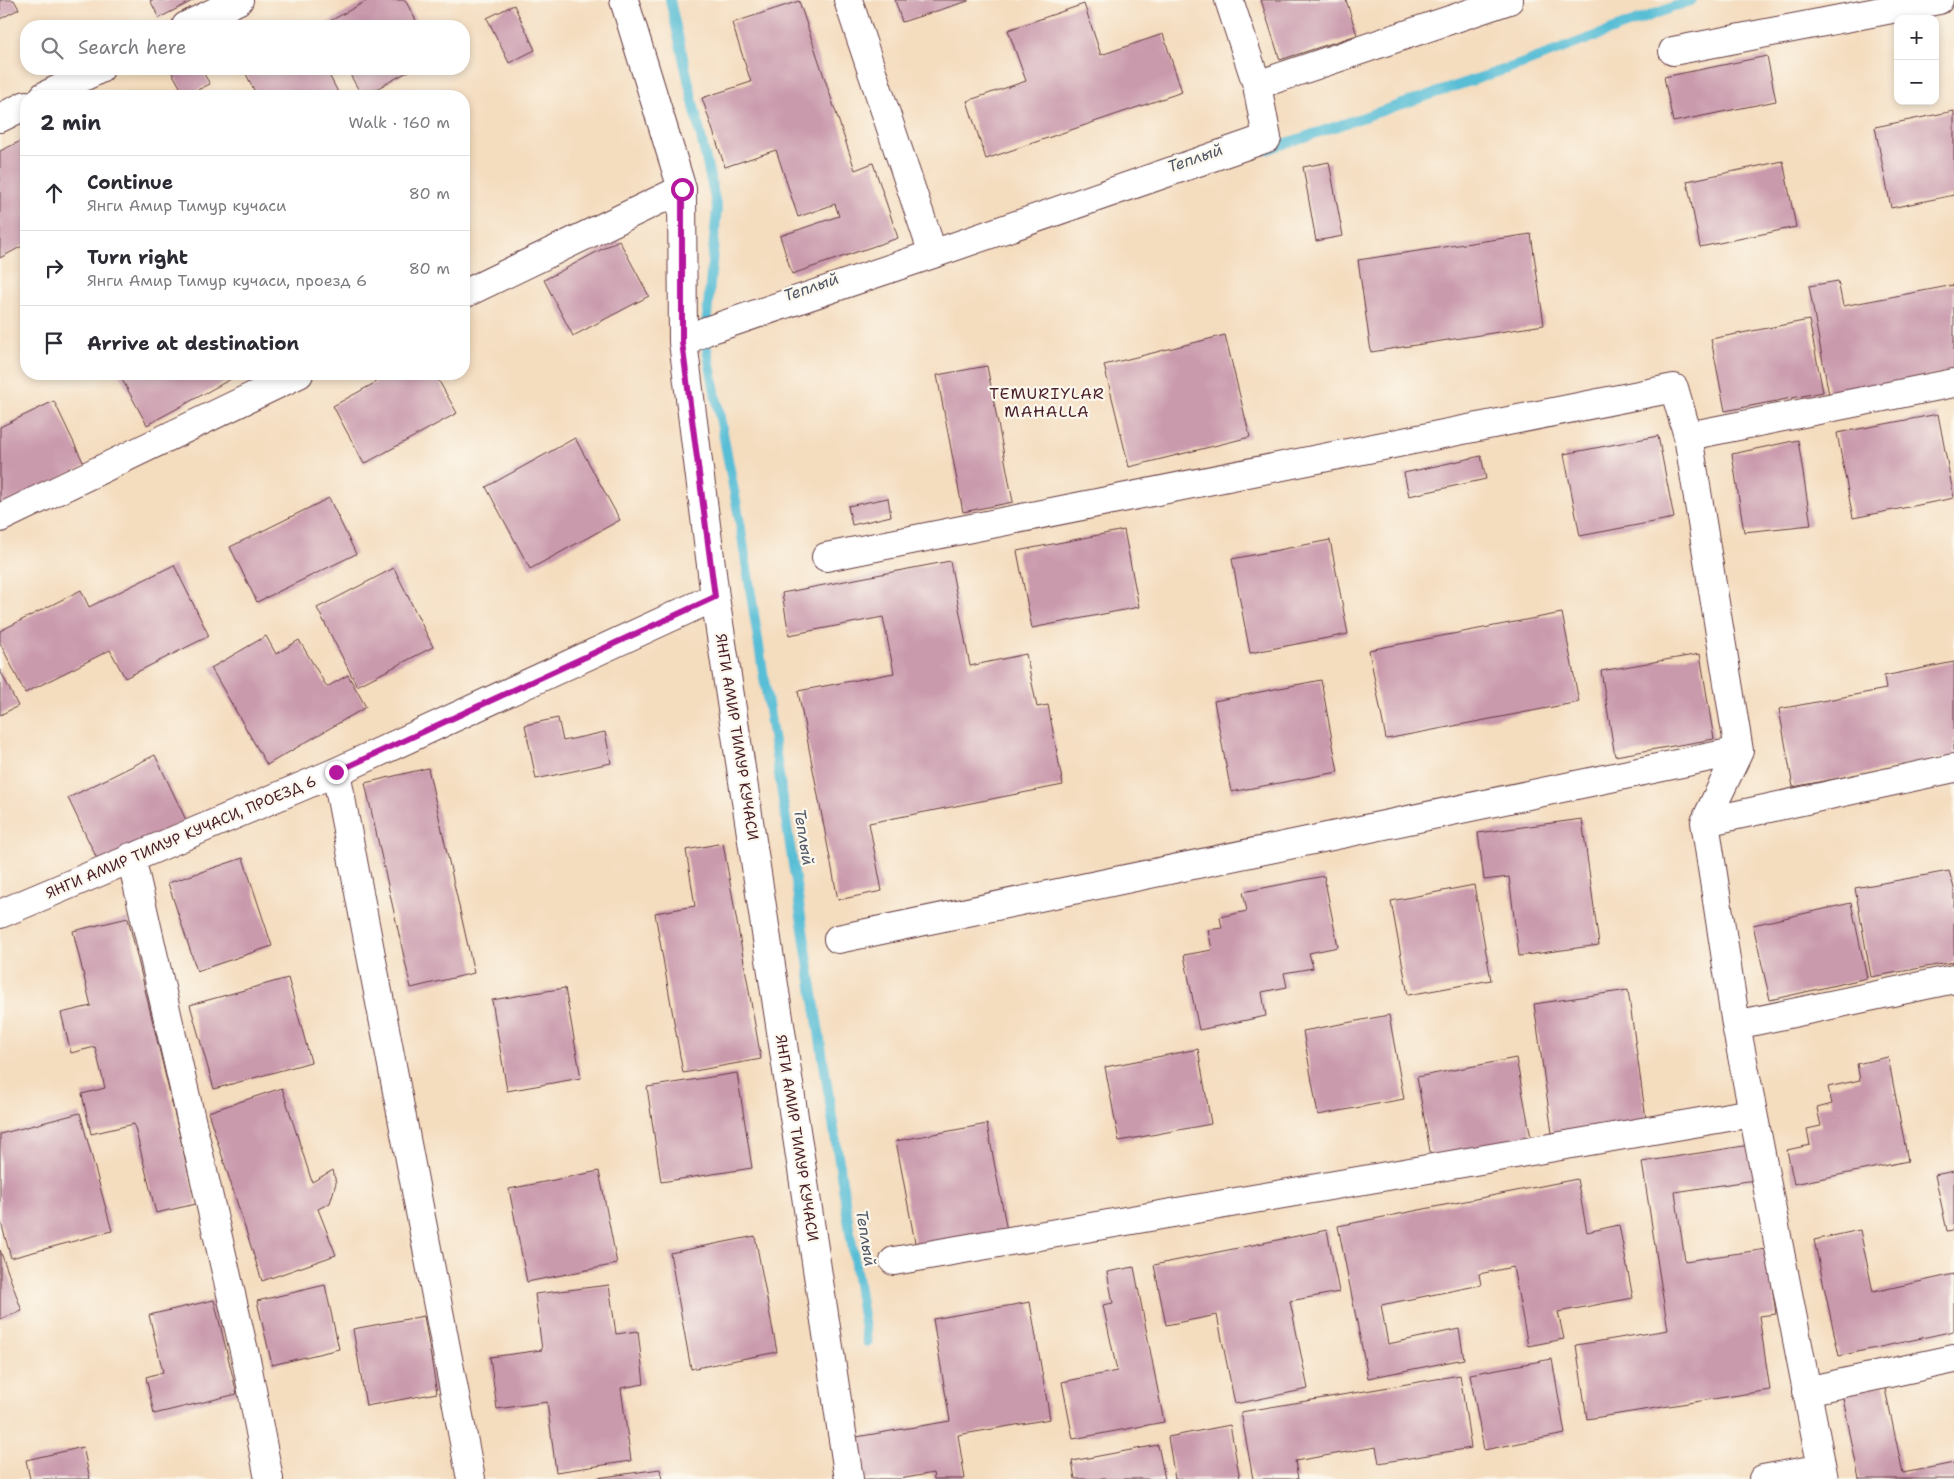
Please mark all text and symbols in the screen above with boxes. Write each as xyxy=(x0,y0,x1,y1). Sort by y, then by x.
map controls xyxy=(1894,15,1939,105)
button: + xyxy=(1894,15,1939,60)
search box xyxy=(20,20,470,75)
icon: search xyxy=(38,34,66,62)
text: Search here xyxy=(78,35,187,60)
button: − xyxy=(1894,60,1939,105)
text: 2 min xyxy=(40,109,101,137)
text: Walk · 160 m xyxy=(349,112,450,133)
water label: Теплый xyxy=(1165,139,1225,177)
text: Continue xyxy=(87,170,173,195)
route start xyxy=(671,178,694,201)
icon: ahead xyxy=(40,179,68,207)
text: 80 m xyxy=(409,183,450,204)
text: Янги Амир Тимур кучаси xyxy=(87,195,286,216)
text: Turn right xyxy=(87,245,188,270)
icon: right xyxy=(40,254,68,282)
text: 80 m xyxy=(409,258,450,279)
water label: Теплый xyxy=(781,268,841,306)
text: Янги Амир Тимур кучаси, проезд 6 xyxy=(87,270,367,291)
icon: arrive xyxy=(40,329,68,357)
text: Arrive at destination xyxy=(87,331,299,356)
district label: TEMURIYLAR MAHALLA xyxy=(989,383,1105,422)
street label: ЯНГИ АМИР ТИМУР КУЧАСИ xyxy=(711,632,763,842)
route end xyxy=(325,761,348,784)
street label: ЯНГИ АМИР ТИМУР КУЧАСИ, ПРОЕЗД 6 xyxy=(43,771,319,903)
water label: Теплый xyxy=(789,807,819,867)
street label: ЯНГИ АМИР ТИМУР КУЧАСИ xyxy=(771,1033,823,1243)
water label: Теплый xyxy=(851,1208,881,1268)

